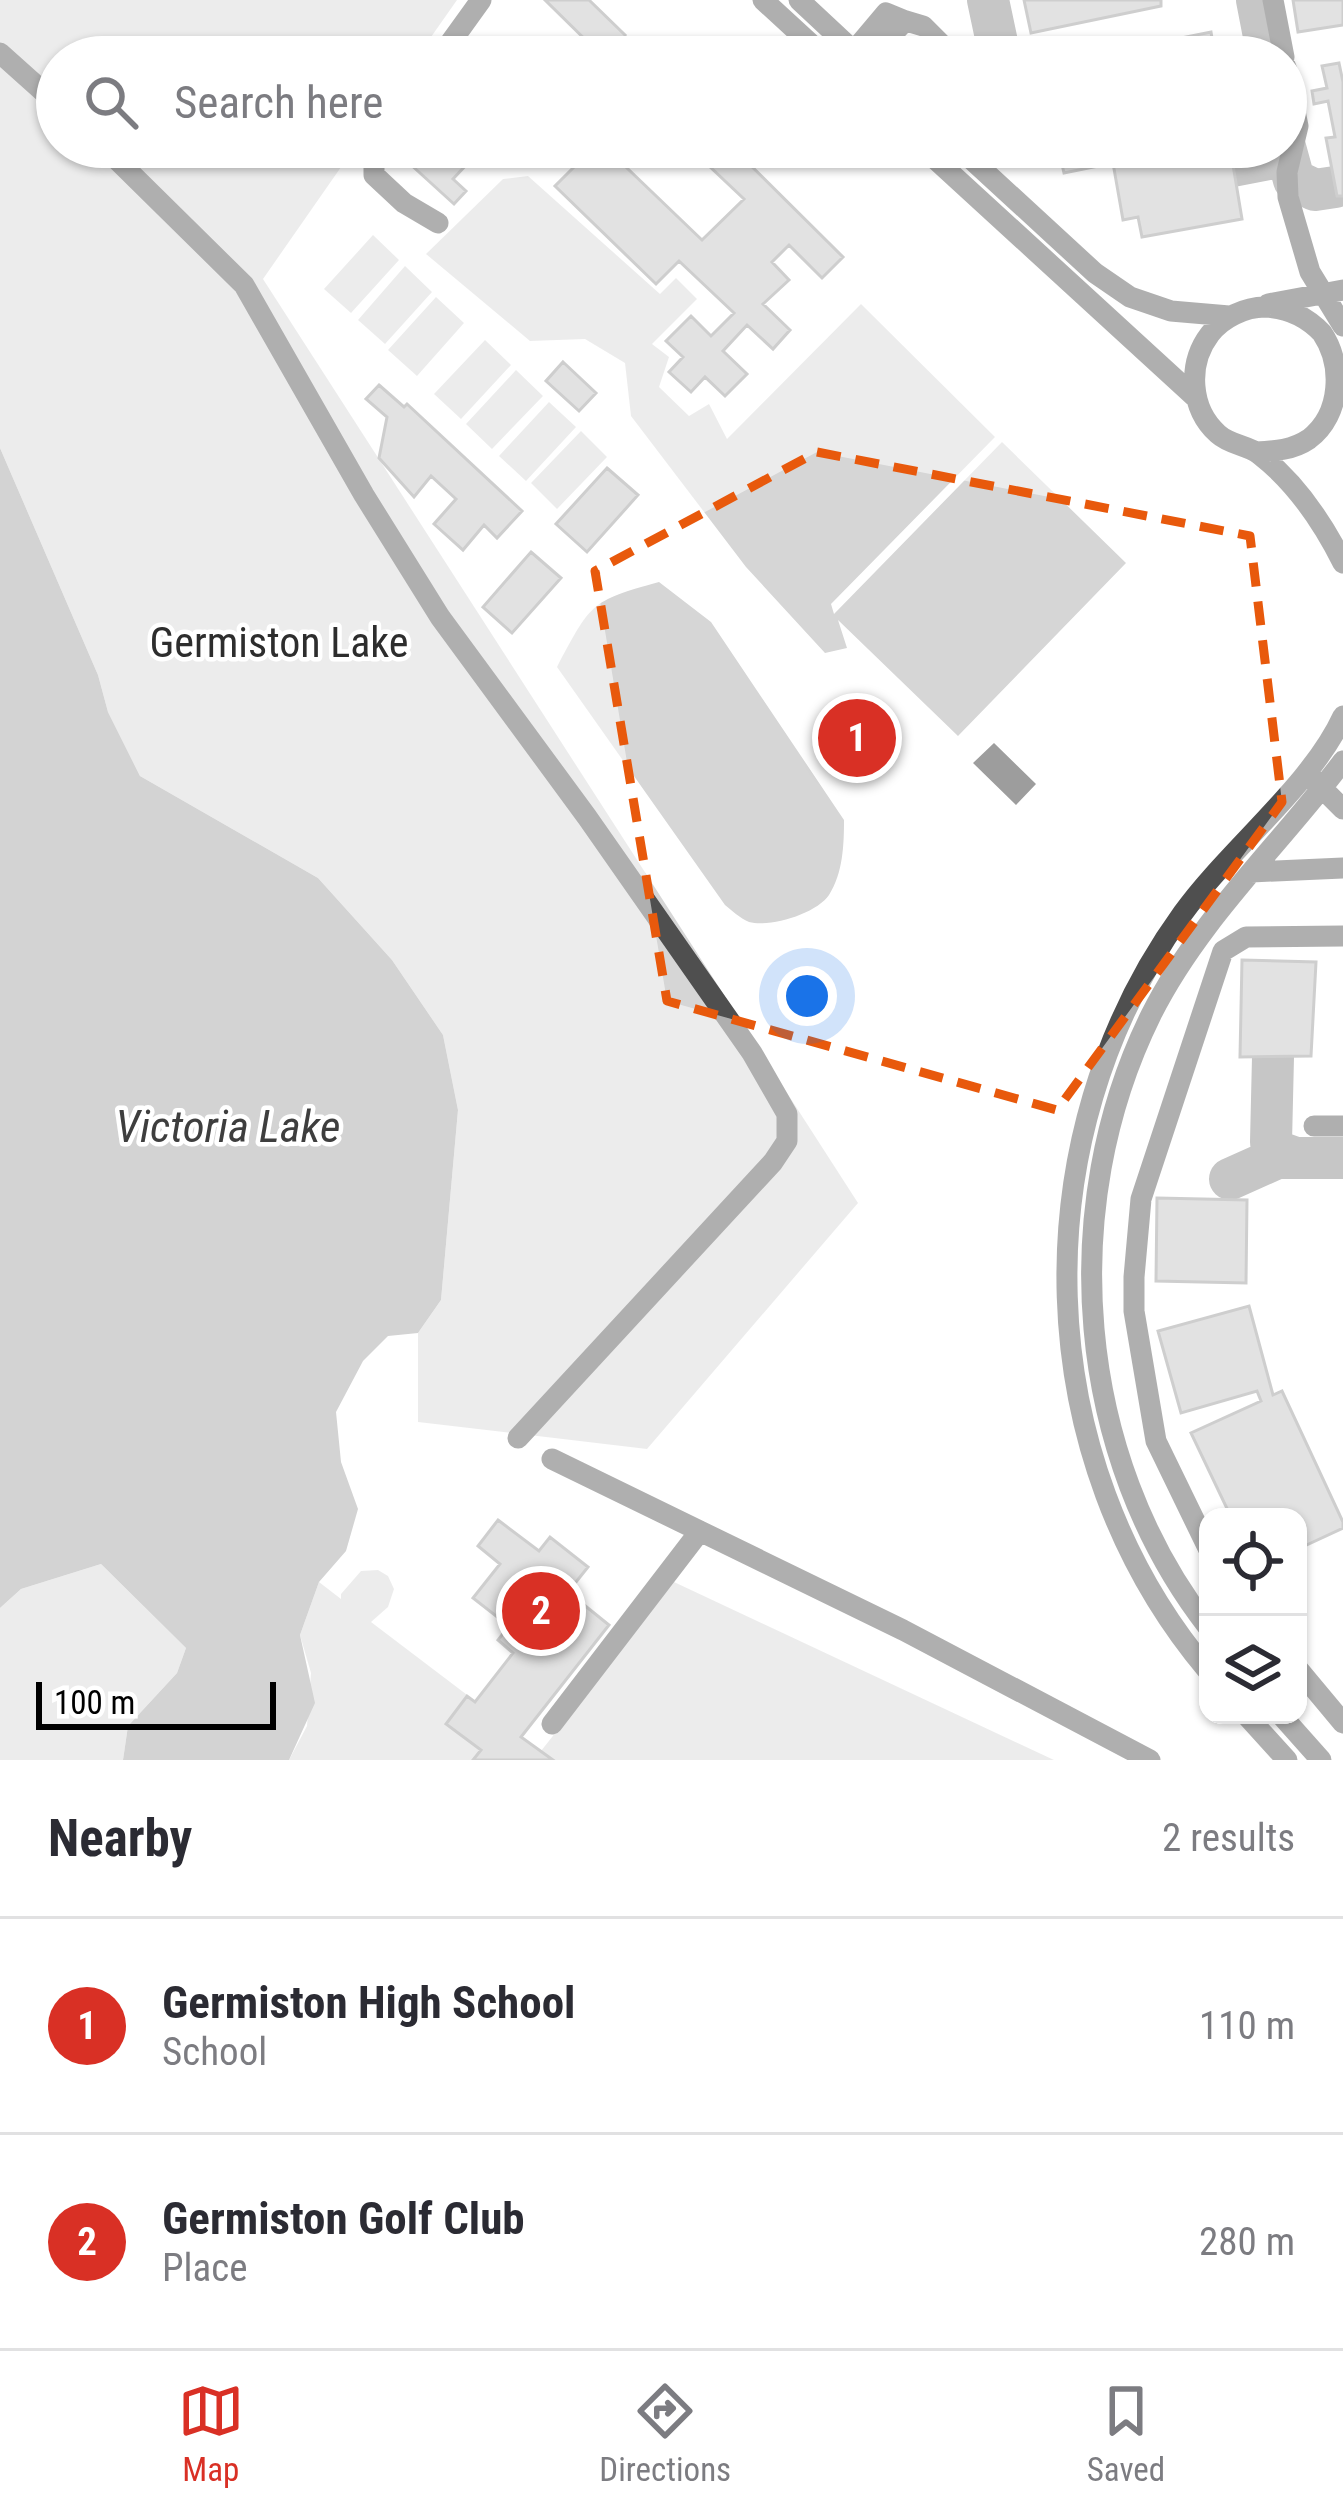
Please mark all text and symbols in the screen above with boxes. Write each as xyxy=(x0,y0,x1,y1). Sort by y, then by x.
search box xyxy=(36,36,1307,168)
icon: search xyxy=(78,69,144,135)
text: Search here xyxy=(174,76,383,129)
park label: Germiston Lake xyxy=(149,618,409,667)
pin: 1 xyxy=(818,693,896,783)
your location xyxy=(777,966,837,1026)
water label: Victoria Lake xyxy=(116,1100,340,1153)
map controls xyxy=(1199,1508,1307,1724)
button: locate xyxy=(1199,1508,1307,1616)
pin: 2 xyxy=(502,1566,580,1656)
button: layers xyxy=(1199,1616,1307,1724)
scale bar xyxy=(36,1676,276,1729)
text: 100 m xyxy=(54,1683,135,1722)
text: Nearby xyxy=(48,1809,192,1868)
text: 2 results xyxy=(1162,1815,1295,1861)
text: Germiston High School xyxy=(162,1976,575,2029)
text: 1 xyxy=(77,2003,97,2049)
text: 110 m xyxy=(1199,2003,1295,2049)
text: School xyxy=(162,2029,267,2075)
text: Germiston Golf Club xyxy=(162,2192,525,2245)
text: 2 xyxy=(77,2219,97,2265)
text: 280 m xyxy=(1199,2219,1295,2265)
text: Place xyxy=(162,2245,248,2291)
tab: Map xyxy=(178,2378,244,2489)
tab: Directions xyxy=(599,2378,731,2489)
tab: Saved xyxy=(1087,2378,1165,2489)

